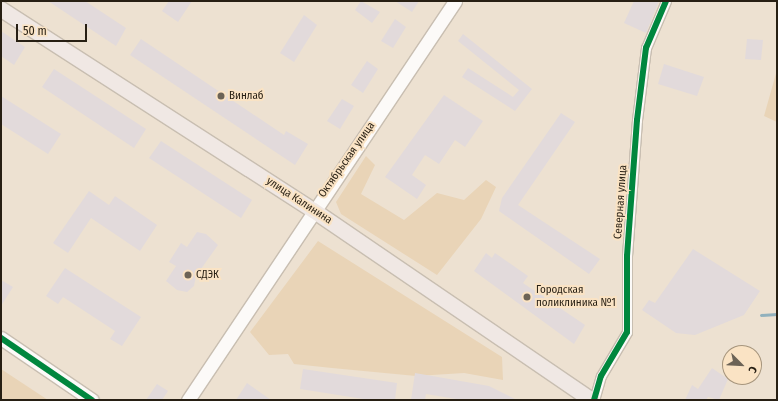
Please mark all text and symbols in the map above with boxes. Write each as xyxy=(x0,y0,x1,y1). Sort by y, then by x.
scale bar xyxy=(18,16,89,42)
text: 50 m xyxy=(23,24,47,38)
place label: Винлаб xyxy=(229,89,264,103)
marker: Винлаб xyxy=(216,91,226,101)
street label: Октябрьская улица xyxy=(316,120,378,200)
street label: Северная улица xyxy=(612,164,630,240)
street label: улица Калинина xyxy=(264,175,334,227)
place label: СДЭК xyxy=(196,268,219,282)
marker: СДЭК xyxy=(183,270,193,280)
place label: Городская поликлиника №1 xyxy=(536,284,616,310)
marker: Городская поликлиника №1 xyxy=(521,291,533,303)
north arrow xyxy=(722,345,762,385)
text: С xyxy=(745,364,760,375)

